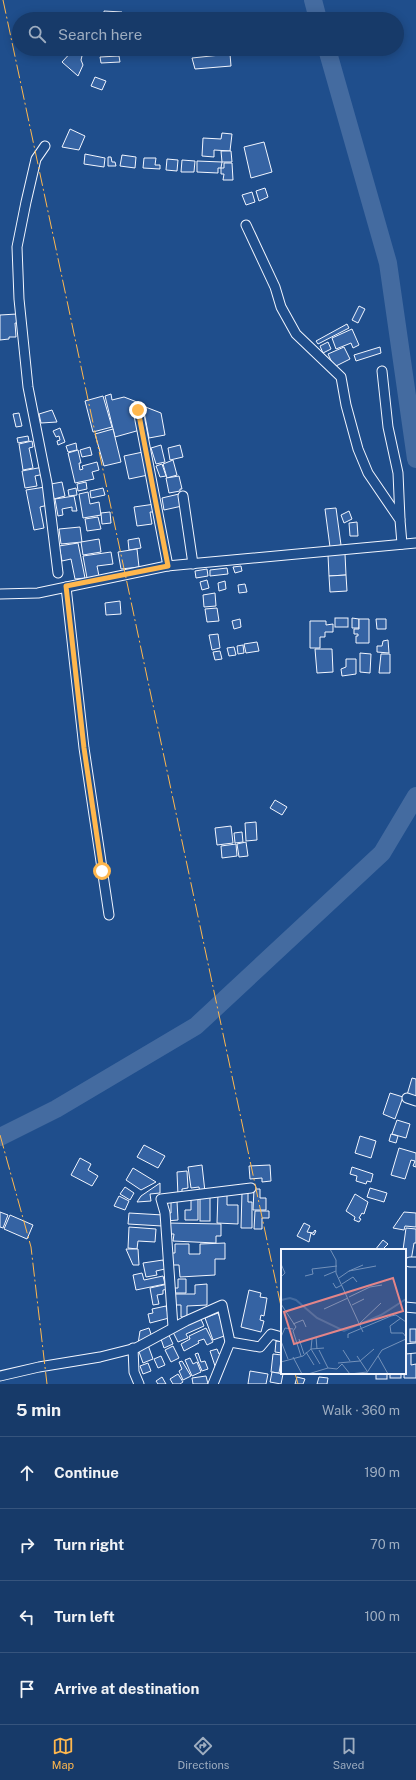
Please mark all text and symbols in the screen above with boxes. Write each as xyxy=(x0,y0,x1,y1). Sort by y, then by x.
search box xyxy=(12,12,404,56)
icon: search xyxy=(26,23,48,45)
text: Search here xyxy=(58,26,142,43)
route end xyxy=(129,401,147,419)
route start xyxy=(93,862,111,880)
inset map xyxy=(281,1249,406,1374)
text: 5 min xyxy=(16,1400,61,1420)
text: Walk · 360 m xyxy=(322,1403,400,1418)
icon: ahead xyxy=(16,1462,38,1484)
text: Continue xyxy=(54,1464,119,1481)
text: 190 m xyxy=(364,1465,400,1480)
icon: right xyxy=(16,1534,38,1556)
text: Turn right xyxy=(54,1536,124,1553)
text: 70 m xyxy=(370,1537,400,1552)
icon: left xyxy=(16,1606,38,1628)
text: Turn left xyxy=(54,1608,115,1625)
text: 100 m xyxy=(364,1609,400,1624)
icon: arrive xyxy=(16,1678,38,1700)
text: Arrive at destination xyxy=(54,1680,199,1697)
tab: Map xyxy=(52,1735,74,1771)
tab: Directions xyxy=(178,1735,229,1771)
tab: Saved xyxy=(333,1735,364,1771)

